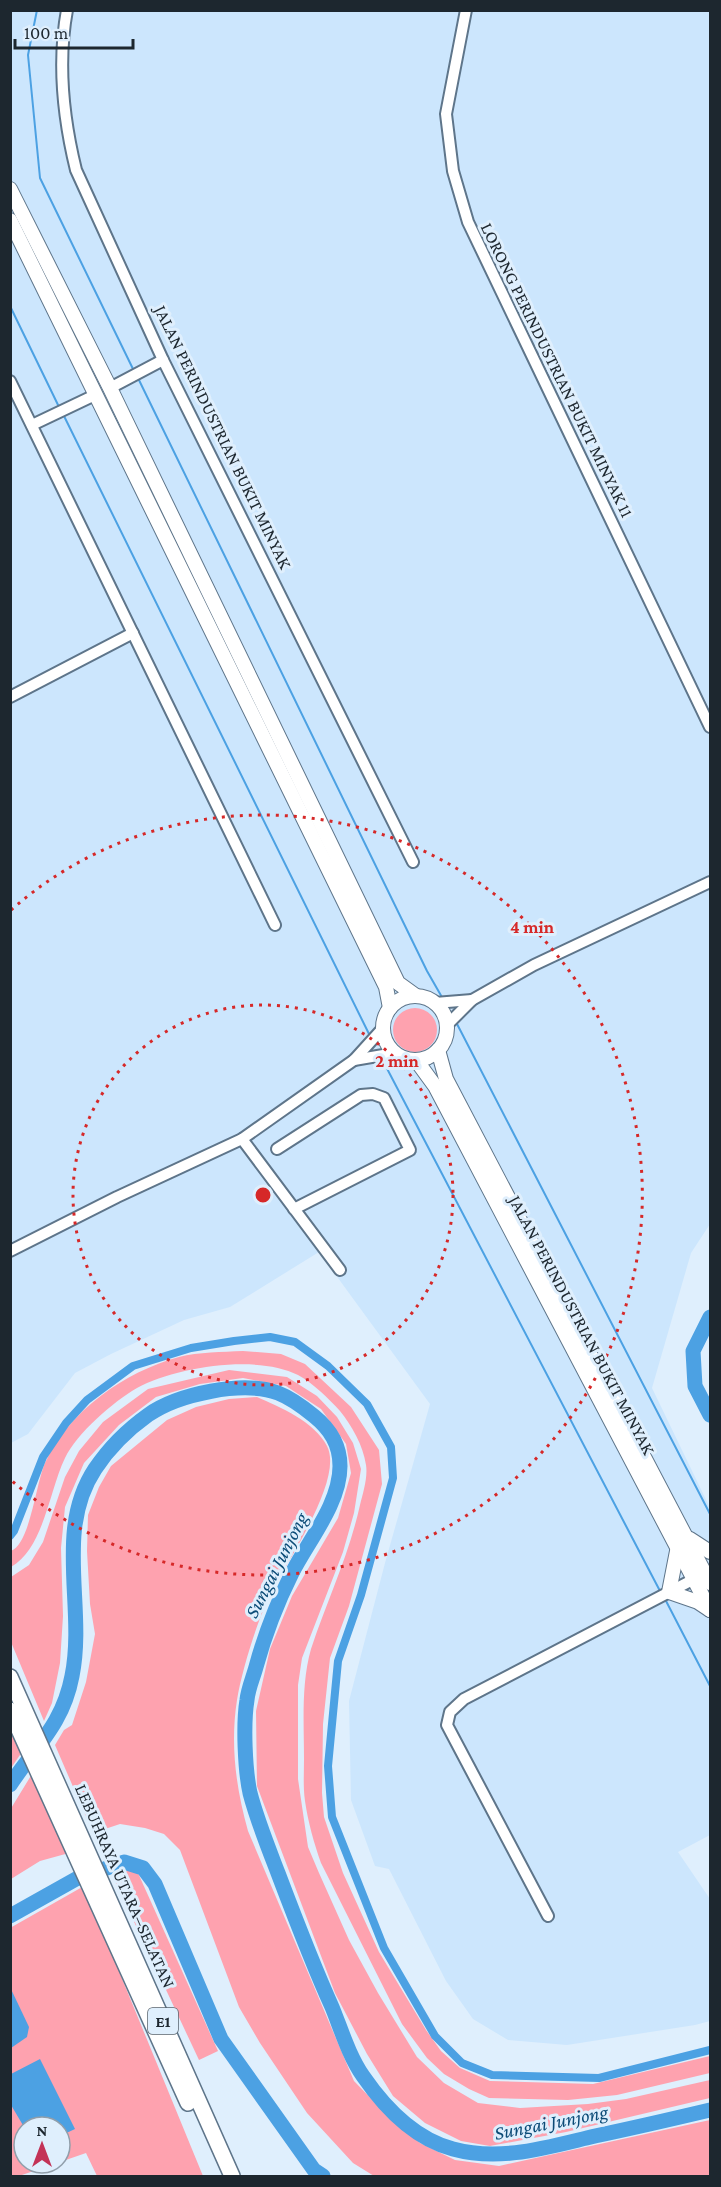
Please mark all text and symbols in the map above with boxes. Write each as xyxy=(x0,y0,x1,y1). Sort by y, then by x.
scale bar xyxy=(15,12,134,50)
text: 100 m xyxy=(24,23,69,43)
street label: LORONG PERINDUSTRIAN BUKIT MINYAK 11 xyxy=(477,219,637,521)
street label: JALAN PERINDUSTRIAN BUKIT MINYAK xyxy=(149,300,296,573)
text: 4 min xyxy=(510,917,555,937)
text: 2 min xyxy=(375,1051,419,1071)
centre of rings xyxy=(253,1185,273,1205)
street label: JALAN PERINDUSTRIAN BUKIT MINYAK xyxy=(504,1190,659,1459)
water label: Sungai Junjong xyxy=(240,1508,313,1622)
street label: LEBUHRAYA UTARA–SELATAN xyxy=(71,1781,179,1991)
road number: E1 xyxy=(148,2008,178,2034)
water label: Sungai Junjong xyxy=(492,2100,611,2145)
north arrow xyxy=(12,2115,72,2175)
text: N xyxy=(37,2122,48,2139)

